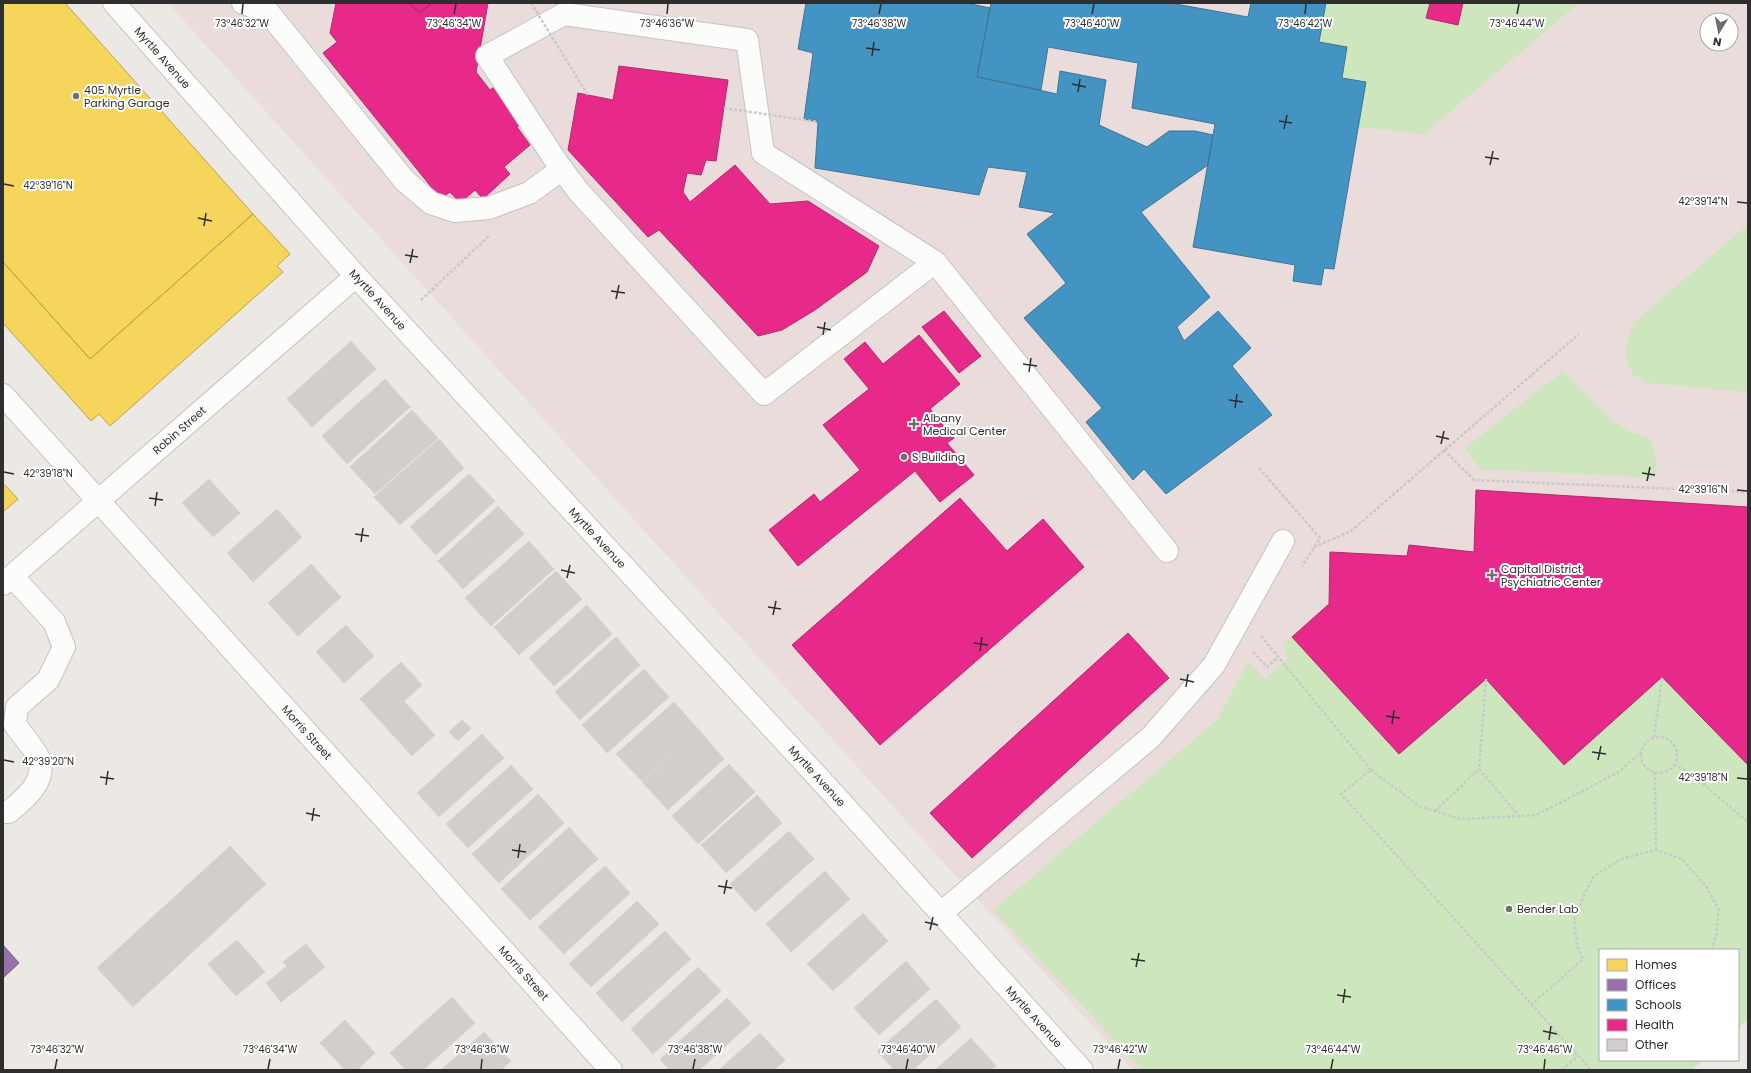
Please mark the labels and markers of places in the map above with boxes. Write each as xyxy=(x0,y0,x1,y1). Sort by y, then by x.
place label: 405 Myrtle Parking Garage xyxy=(84,82,170,111)
marker: 405 Myrtle Parking Garage xyxy=(71,91,81,101)
place label: Albany Medical Center xyxy=(923,410,1006,439)
marker: Albany Medical Center xyxy=(908,418,920,430)
place label: S Building xyxy=(912,449,965,465)
marker: S Building xyxy=(899,452,909,462)
place label: Capital District Psychiatric Center xyxy=(1501,561,1601,590)
marker: Capital District Psychiatric Center xyxy=(1486,569,1498,581)
place label: Bender Lab xyxy=(1517,901,1579,917)
marker: Bender Lab xyxy=(1504,904,1514,914)

